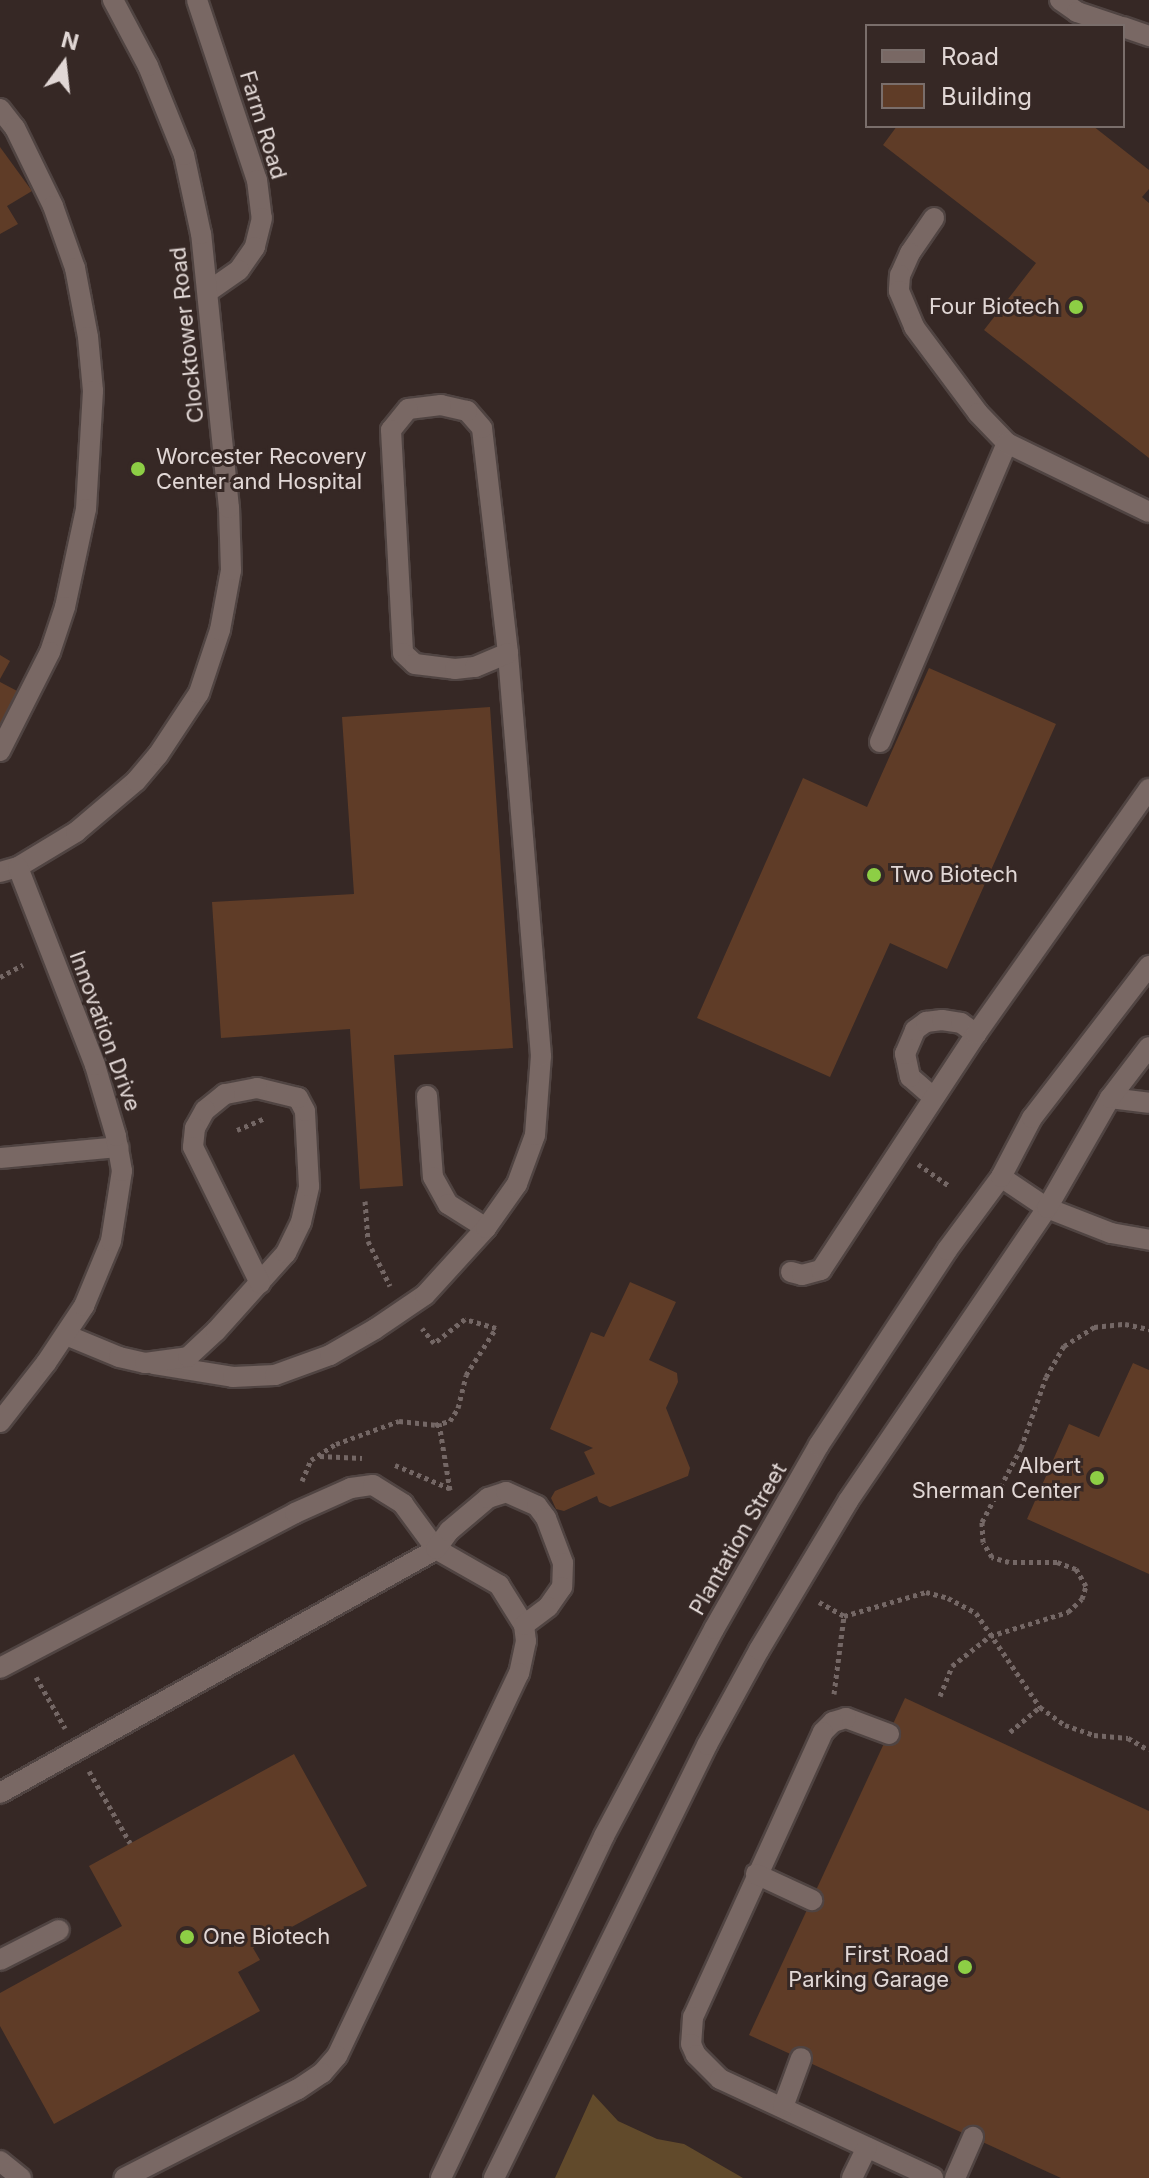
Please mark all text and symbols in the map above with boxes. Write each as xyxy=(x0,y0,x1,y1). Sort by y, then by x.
north arrow xyxy=(24,24,104,104)
legend xyxy=(865,24,1125,128)
text: N xyxy=(59,26,82,56)
text: Road xyxy=(941,42,999,71)
street label: Farm Road xyxy=(234,68,292,182)
text: Building xyxy=(941,82,1032,111)
street label: Clocktower Road xyxy=(165,246,209,424)
place label: Four Biotech xyxy=(929,294,1060,320)
marker: Four Biotech xyxy=(1067,298,1085,316)
place label: Worcester Recovery Center and Hospital xyxy=(156,443,367,494)
marker: Worcester Recovery Center and Hospital xyxy=(127,458,149,480)
place label: Two Biotech xyxy=(890,862,1018,888)
marker: Two Biotech xyxy=(865,866,883,884)
street label: Innovation Drive xyxy=(64,947,146,1115)
place label: Albert Sherman Center xyxy=(912,1452,1081,1504)
street label: Plantation Street xyxy=(684,1458,792,1620)
marker: Albert Sherman Center xyxy=(1088,1469,1106,1487)
place label: One Biotech xyxy=(203,1924,330,1950)
marker: One Biotech xyxy=(178,1928,196,1946)
place label: First Road Parking Garage xyxy=(788,1941,949,1992)
marker: First Road Parking Garage xyxy=(956,1958,974,1976)

